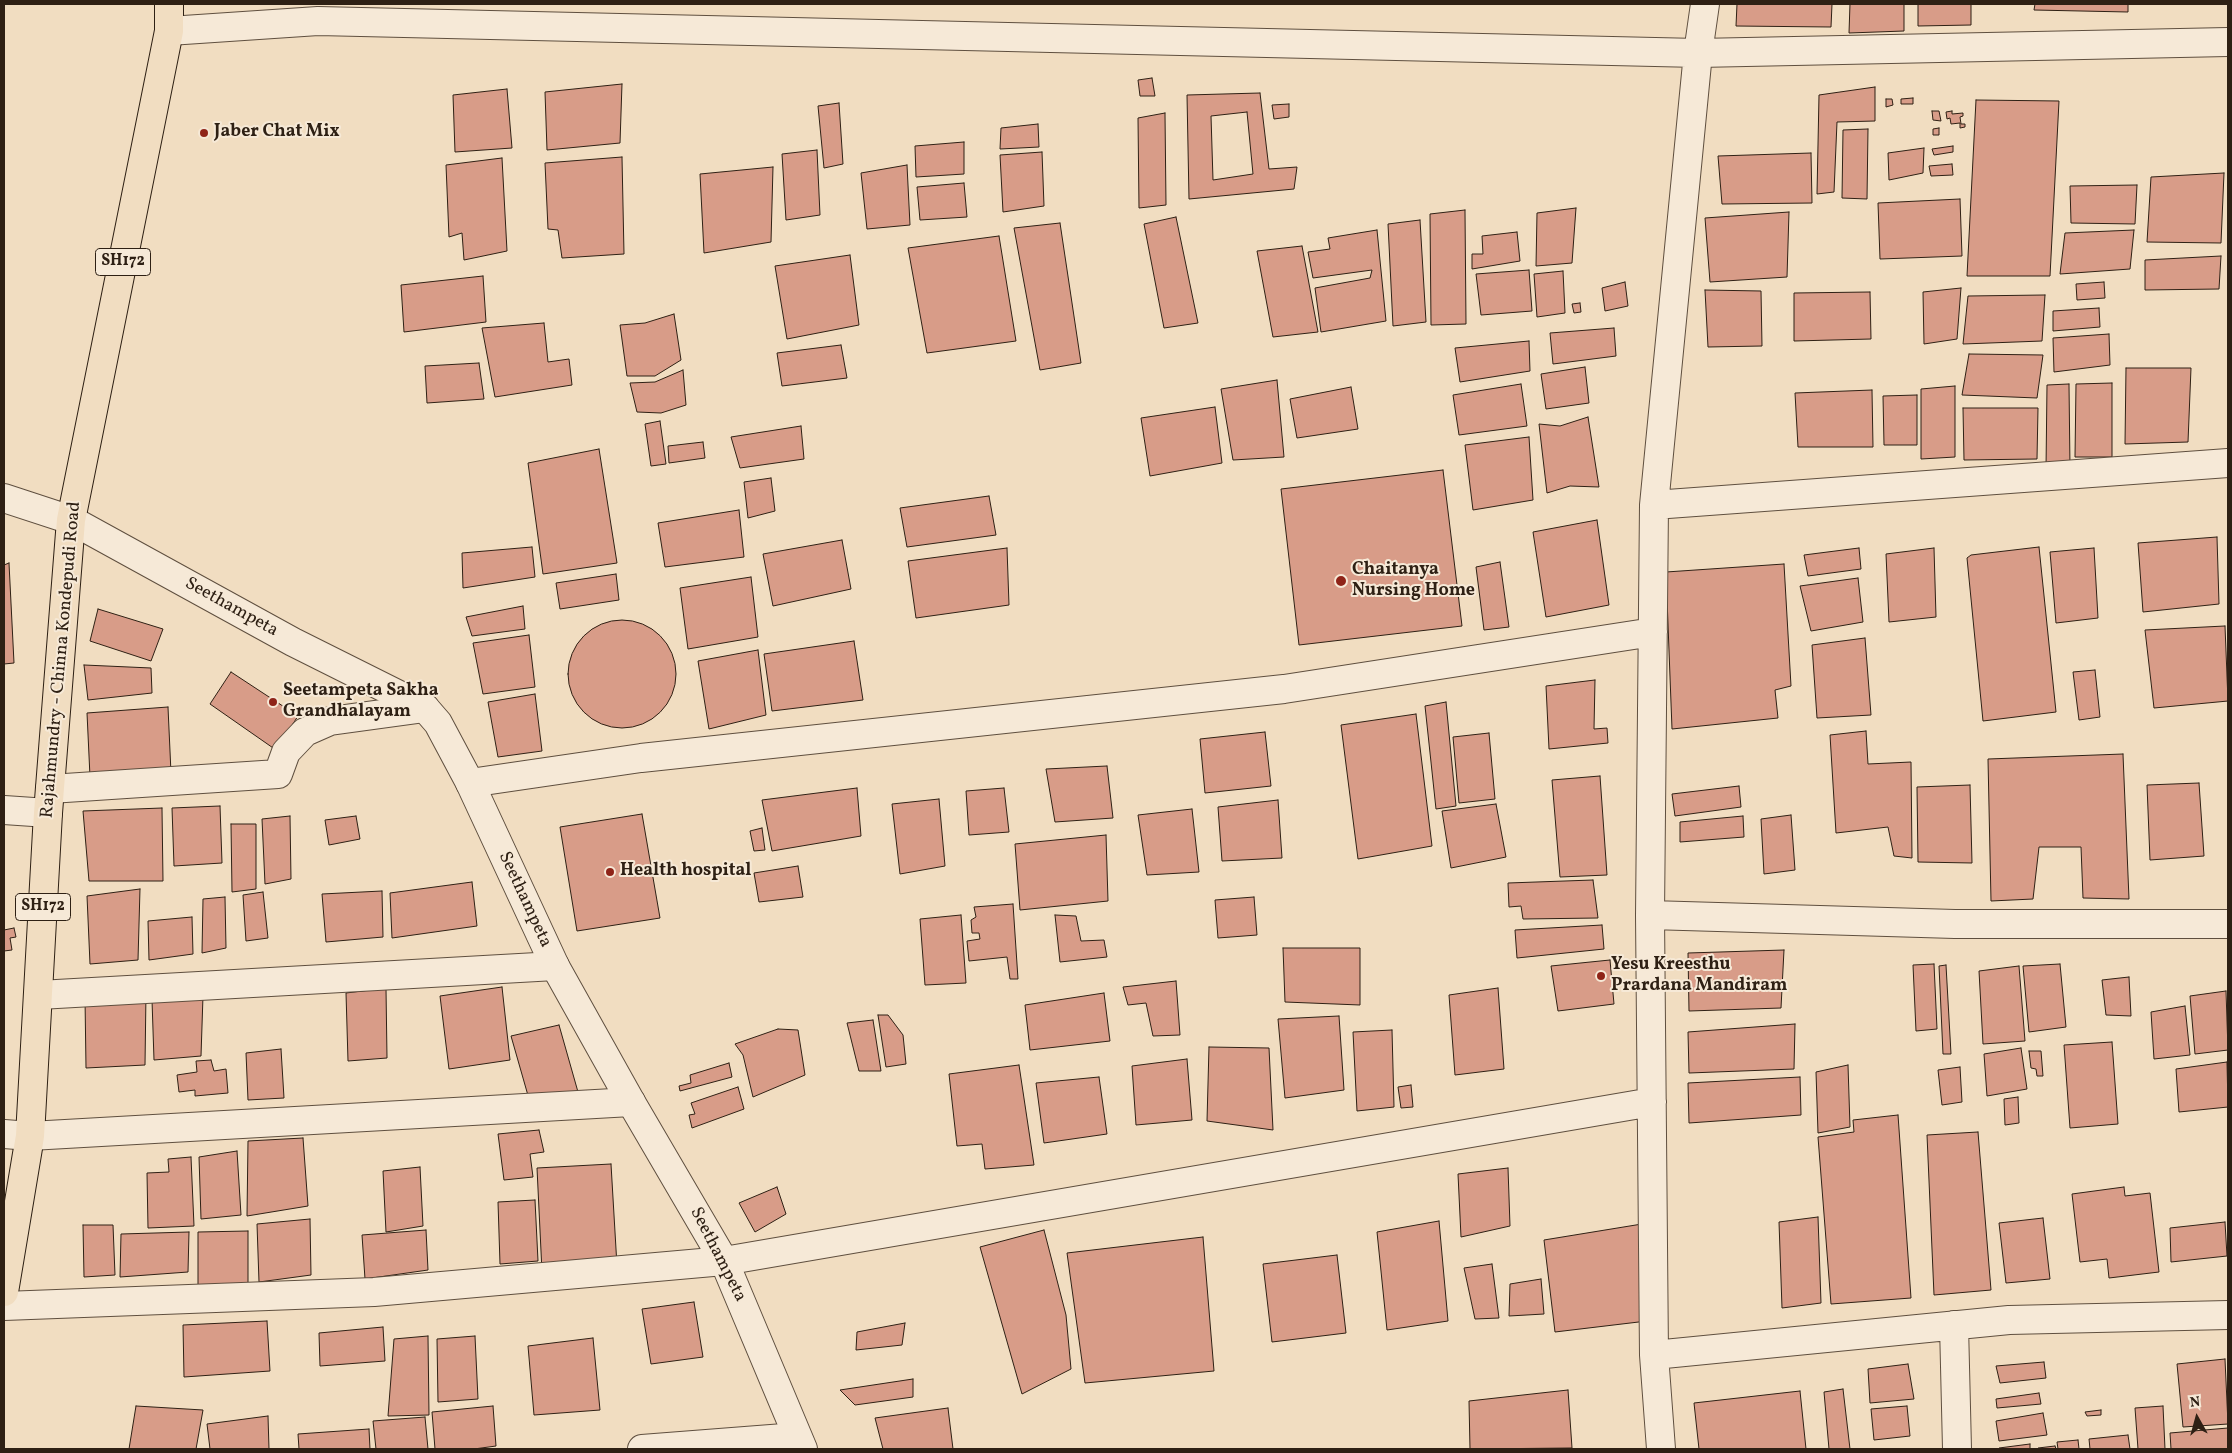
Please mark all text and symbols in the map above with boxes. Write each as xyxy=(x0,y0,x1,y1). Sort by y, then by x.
place label: Jaber Chat Mix xyxy=(214,122,340,144)
marker: Jaber Chat Mix xyxy=(198,127,210,139)
road number: SH172 xyxy=(96,248,150,276)
street label: Rajahmundry - Chinna Kondepudi Road xyxy=(37,501,87,819)
place label: Chaitanya Nursing Home xyxy=(1352,560,1475,602)
street label: Seethampeta xyxy=(181,574,281,642)
marker: Chaitanya Nursing Home xyxy=(1334,574,1348,588)
place label: Seetampeta Sakha Grandhalayam xyxy=(283,681,439,724)
marker: Seetampeta Sakha Grandhalayam xyxy=(267,696,279,708)
street label: Seethampeta xyxy=(492,849,556,951)
place label: Health hospital xyxy=(620,861,751,883)
marker: Health hospital xyxy=(604,866,616,878)
road number: SH172 xyxy=(15,894,70,920)
place label: Yesu Kreesthu Prardana Mandiram xyxy=(1611,955,1787,998)
marker: Yesu Kreesthu Prardana Mandiram xyxy=(1595,970,1607,982)
street label: Seethampeta xyxy=(684,1204,750,1306)
north arrow xyxy=(2172,1393,2222,1443)
text: N xyxy=(2189,1393,2201,1413)

